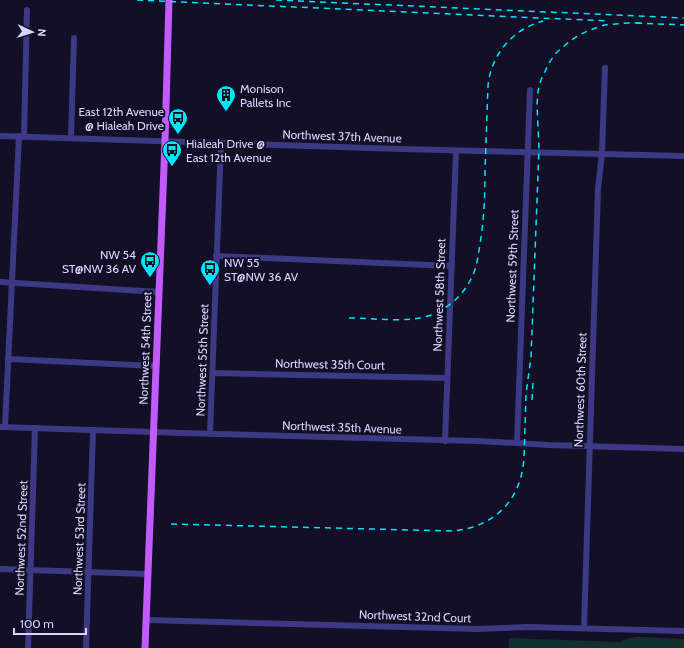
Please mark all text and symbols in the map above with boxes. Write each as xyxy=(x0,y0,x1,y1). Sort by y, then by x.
north arrow xyxy=(12,12,52,52)
text: N xyxy=(35,28,49,37)
place label: Monison Pallets Inc xyxy=(240,81,292,110)
building icon: Monison Pallets Inc xyxy=(215,84,237,112)
place label: East 12th Avenue @ Hialeah Drive xyxy=(78,104,164,133)
bus stop icon: East 12th Avenue @ Hialeah Drive xyxy=(167,107,189,135)
street label: Northwest 37th Avenue xyxy=(282,126,402,146)
place label: Hialeah Drive @ East 12th Avenue xyxy=(186,136,272,165)
bus stop icon: Hialeah Drive @ East 12th Avenue xyxy=(161,139,183,167)
street label: Northwest 59th Street xyxy=(503,209,521,323)
street label: Northwest 58th Street xyxy=(430,238,448,352)
place label: NW 54 ST@NW 36 AV xyxy=(62,247,137,276)
bus stop icon: NW 54 ST@NW 36 AV xyxy=(139,250,161,278)
place label: NW 55 ST@NW 36 AV xyxy=(224,255,299,284)
bus stop icon: NW 55 ST@NW 36 AV xyxy=(199,258,221,286)
street label: Northwest 54th Street xyxy=(136,291,154,405)
street label: Northwest 55th Street xyxy=(193,303,211,417)
street label: Northwest 60th Street xyxy=(570,332,590,448)
street label: Northwest 35th Court xyxy=(275,356,385,372)
street label: Northwest 35th Avenue xyxy=(282,417,402,437)
street label: Northwest 52nd Street xyxy=(11,480,31,596)
street label: Northwest 53rd Street xyxy=(70,483,88,595)
street label: Northwest 32nd Court xyxy=(359,607,471,625)
scale bar xyxy=(14,610,86,636)
text: 100 m xyxy=(20,616,54,631)

